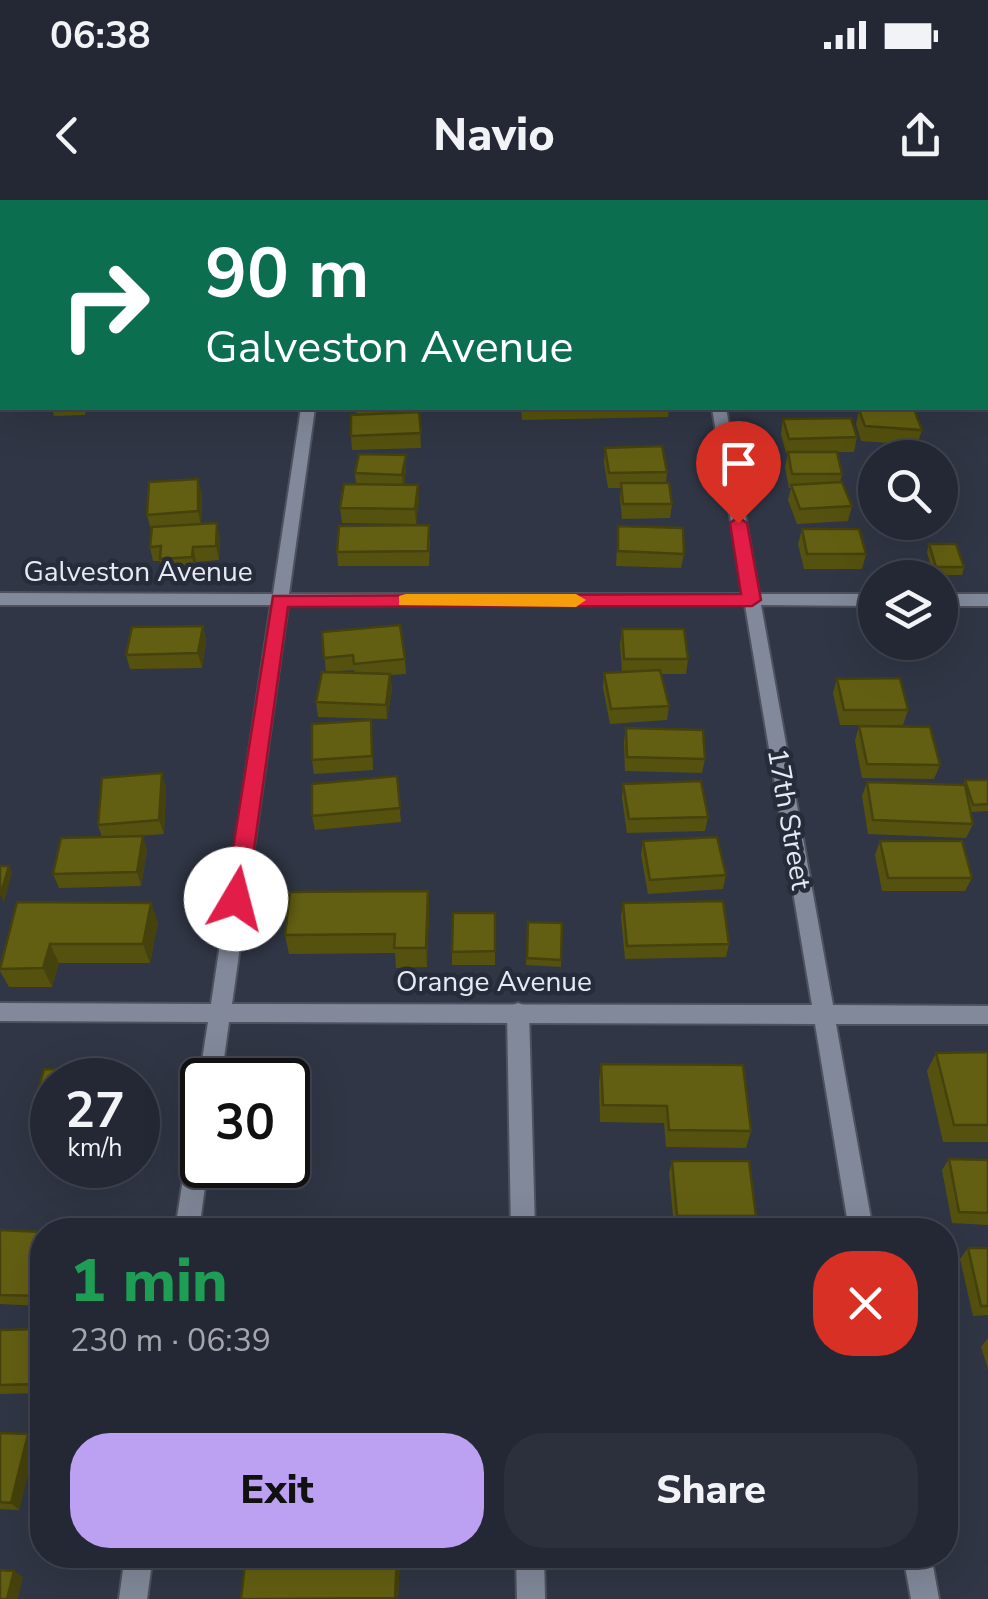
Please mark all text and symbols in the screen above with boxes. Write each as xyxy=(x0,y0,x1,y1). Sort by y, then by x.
text: 06:38 xyxy=(50,10,151,61)
text: Navio xyxy=(433,105,555,166)
icon: back xyxy=(40,108,95,163)
icon: share xyxy=(893,108,948,163)
text: 90 m xyxy=(205,226,369,322)
icon: right xyxy=(40,240,170,370)
text: Galveston Avenue xyxy=(205,317,573,378)
pin xyxy=(696,421,781,524)
icon: arrive xyxy=(711,436,766,491)
map controls xyxy=(858,440,958,660)
button: search xyxy=(858,440,958,540)
street label: Galveston Avenue xyxy=(23,553,253,591)
button: layers xyxy=(858,560,958,660)
street label: 17th Street xyxy=(758,745,820,893)
position arrow xyxy=(184,847,288,951)
street label: Orange Avenue xyxy=(396,963,592,1001)
speed limit sign: 30 xyxy=(180,1058,310,1188)
text: 27 xyxy=(65,1076,125,1145)
text: km/h xyxy=(67,1131,123,1165)
text: 1 min xyxy=(70,1240,228,1322)
button: close xyxy=(813,1251,918,1356)
text: 230 m · 06:39 xyxy=(70,1319,271,1362)
button: Exit xyxy=(70,1433,484,1548)
button: Share xyxy=(504,1433,918,1548)

